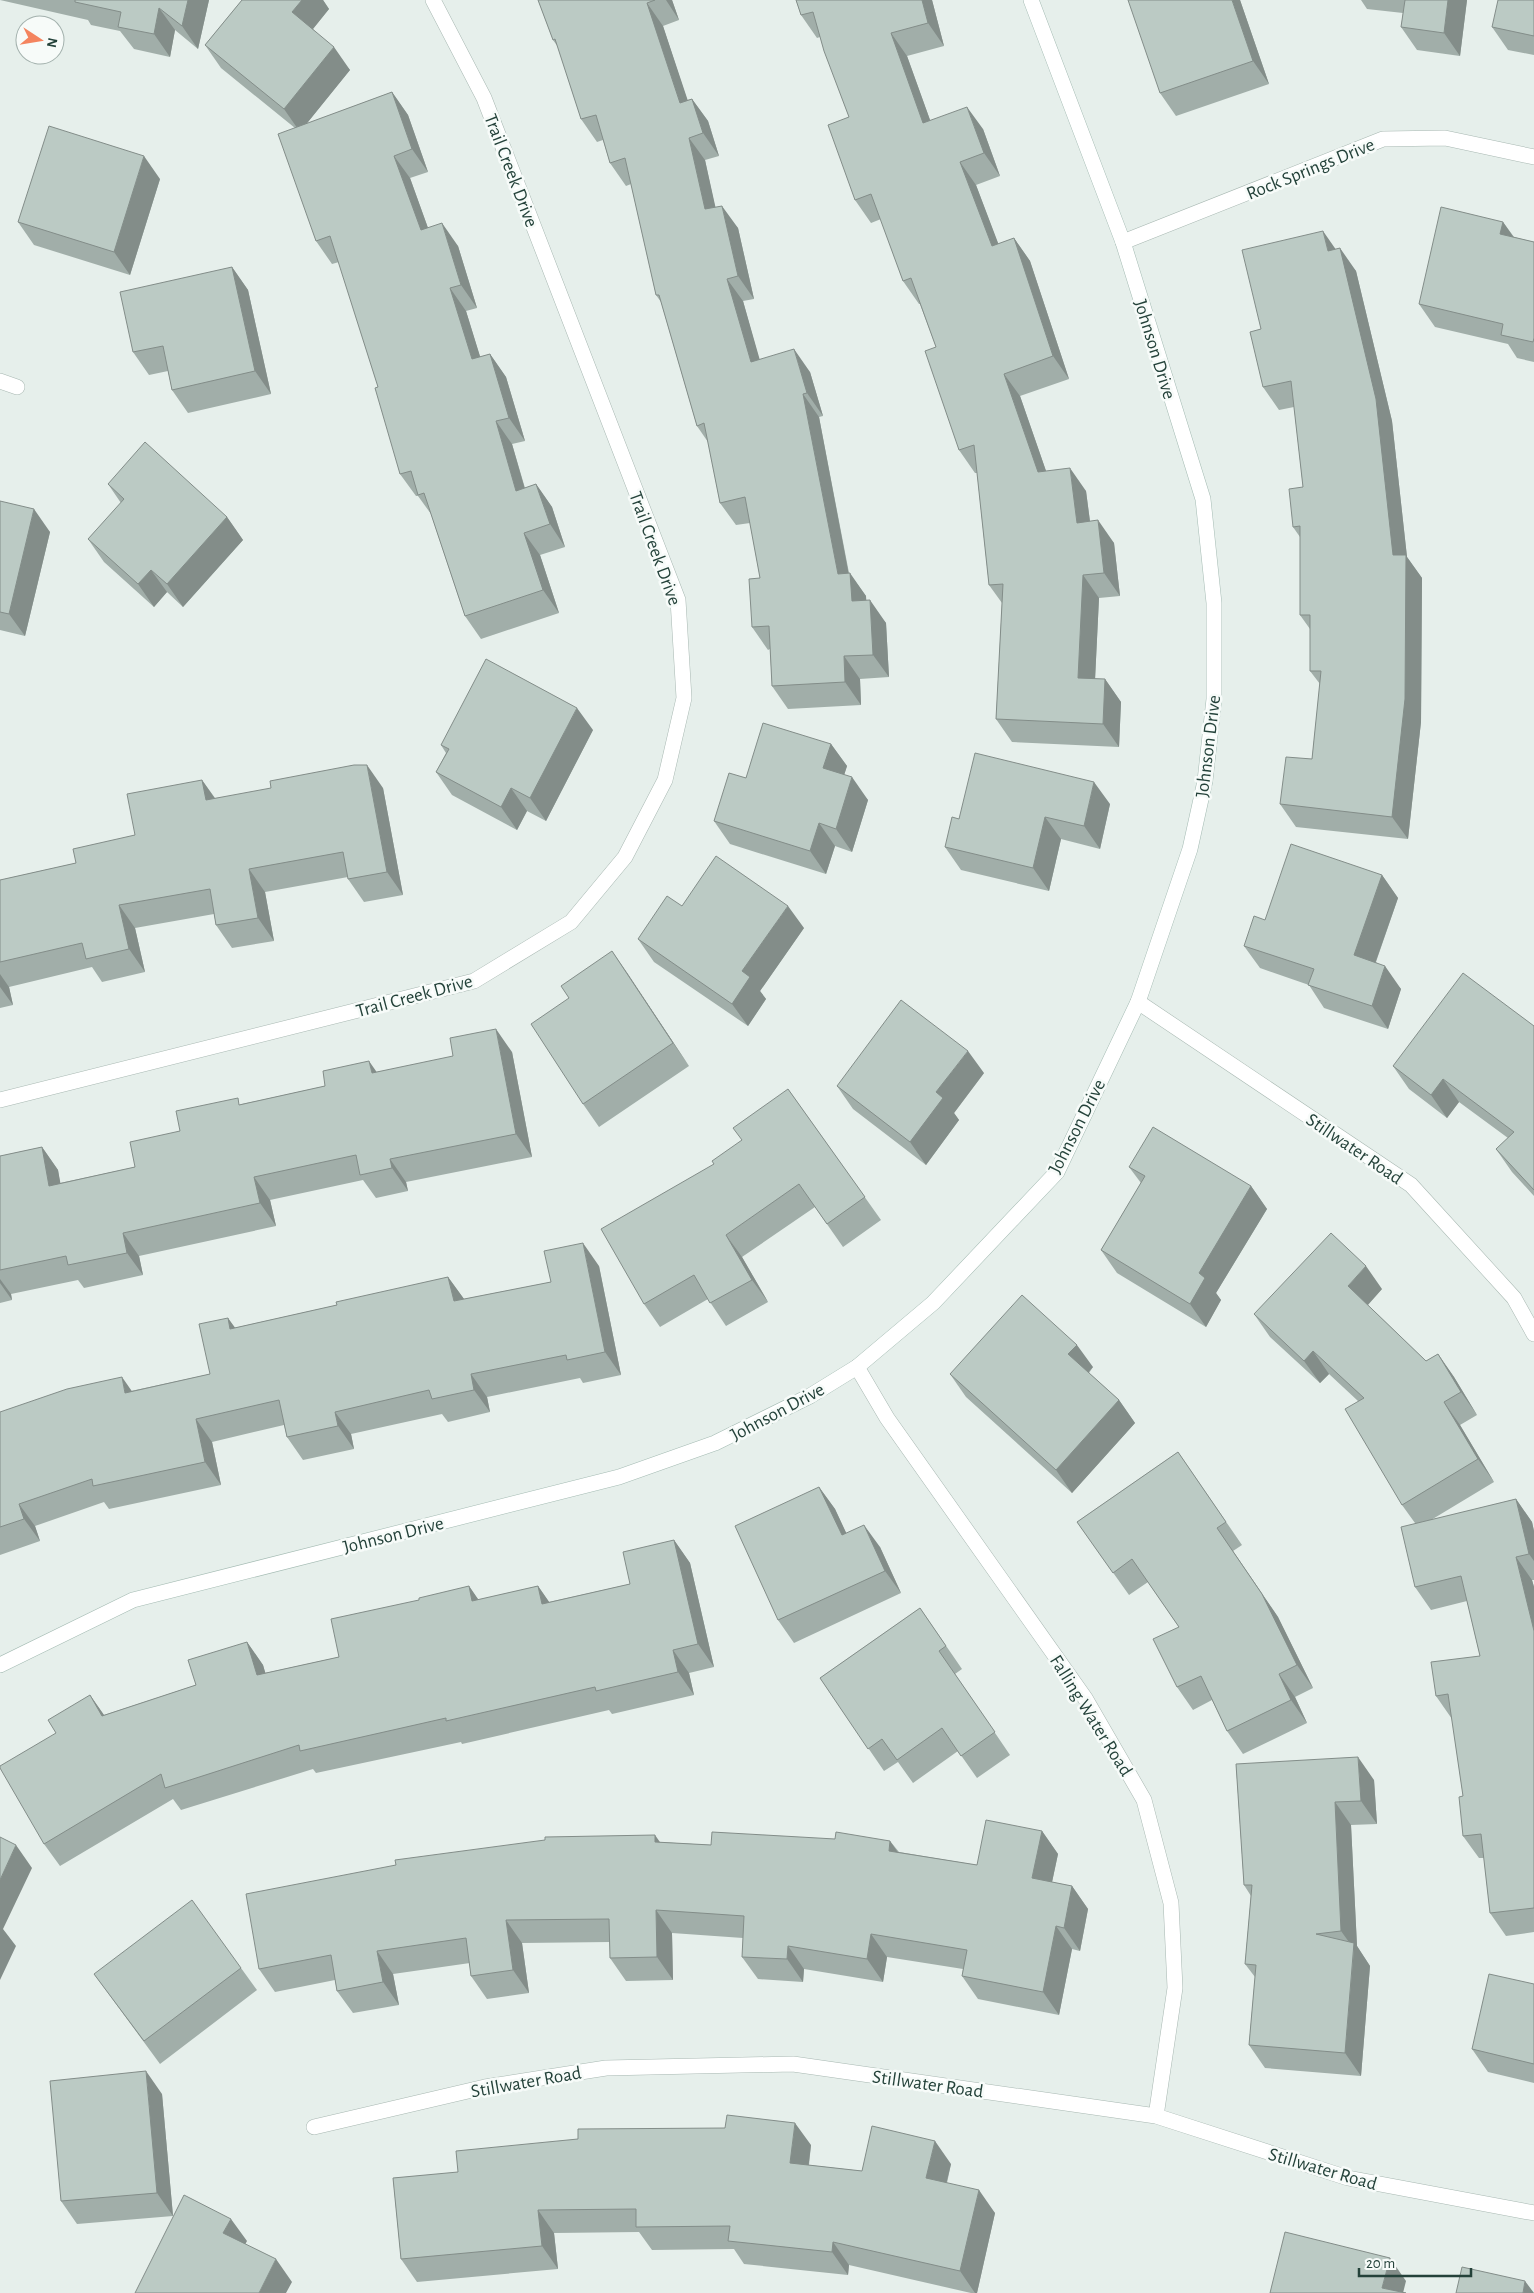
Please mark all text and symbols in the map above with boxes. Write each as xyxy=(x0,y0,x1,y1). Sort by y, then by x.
north arrow xyxy=(15,15,65,65)
text: N xyxy=(44,36,60,49)
street label: Trail Creek Drive xyxy=(480,111,541,230)
street label: Rock Springs Drive xyxy=(1244,135,1377,204)
street label: Johnson Drive xyxy=(1130,297,1179,401)
street label: Trail Creek Drive xyxy=(625,489,684,608)
street label: Johnson Drive xyxy=(1193,694,1224,798)
street label: Trail Creek Drive xyxy=(354,972,475,1021)
street label: Johnson Drive xyxy=(1045,1076,1109,1177)
street label: Stillwater Road xyxy=(1302,1110,1406,1188)
street label: Johnson Drive xyxy=(728,1380,828,1445)
street label: Johnson Drive xyxy=(341,1514,446,1557)
street label: Falling Water Road xyxy=(1046,1652,1136,1780)
street label: Stillwater Road xyxy=(470,2063,583,2102)
street label: Stillwater Road xyxy=(871,2067,985,2102)
street label: Stillwater Road xyxy=(1266,2145,1379,2194)
scale bar xyxy=(1359,2246,1472,2278)
text: 20 m xyxy=(1366,2256,1395,2271)

